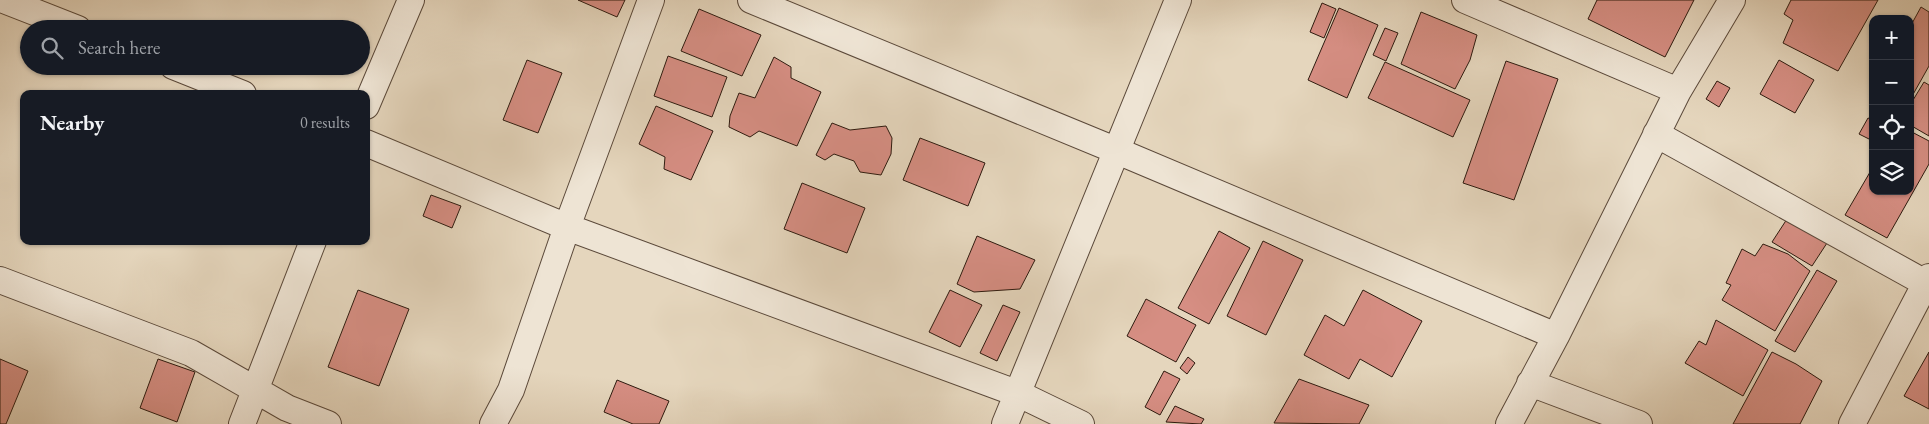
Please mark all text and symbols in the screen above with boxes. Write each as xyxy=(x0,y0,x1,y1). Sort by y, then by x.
map controls xyxy=(1869,15,1914,195)
button: + xyxy=(1869,15,1914,60)
search box xyxy=(20,20,370,75)
icon: search xyxy=(38,34,66,62)
text: Search here xyxy=(78,35,160,60)
button: − xyxy=(1869,60,1914,105)
button: locate xyxy=(1869,105,1914,150)
text: Nearby xyxy=(40,109,104,136)
text: 0 results xyxy=(300,112,350,133)
button: layers xyxy=(1869,150,1914,195)

